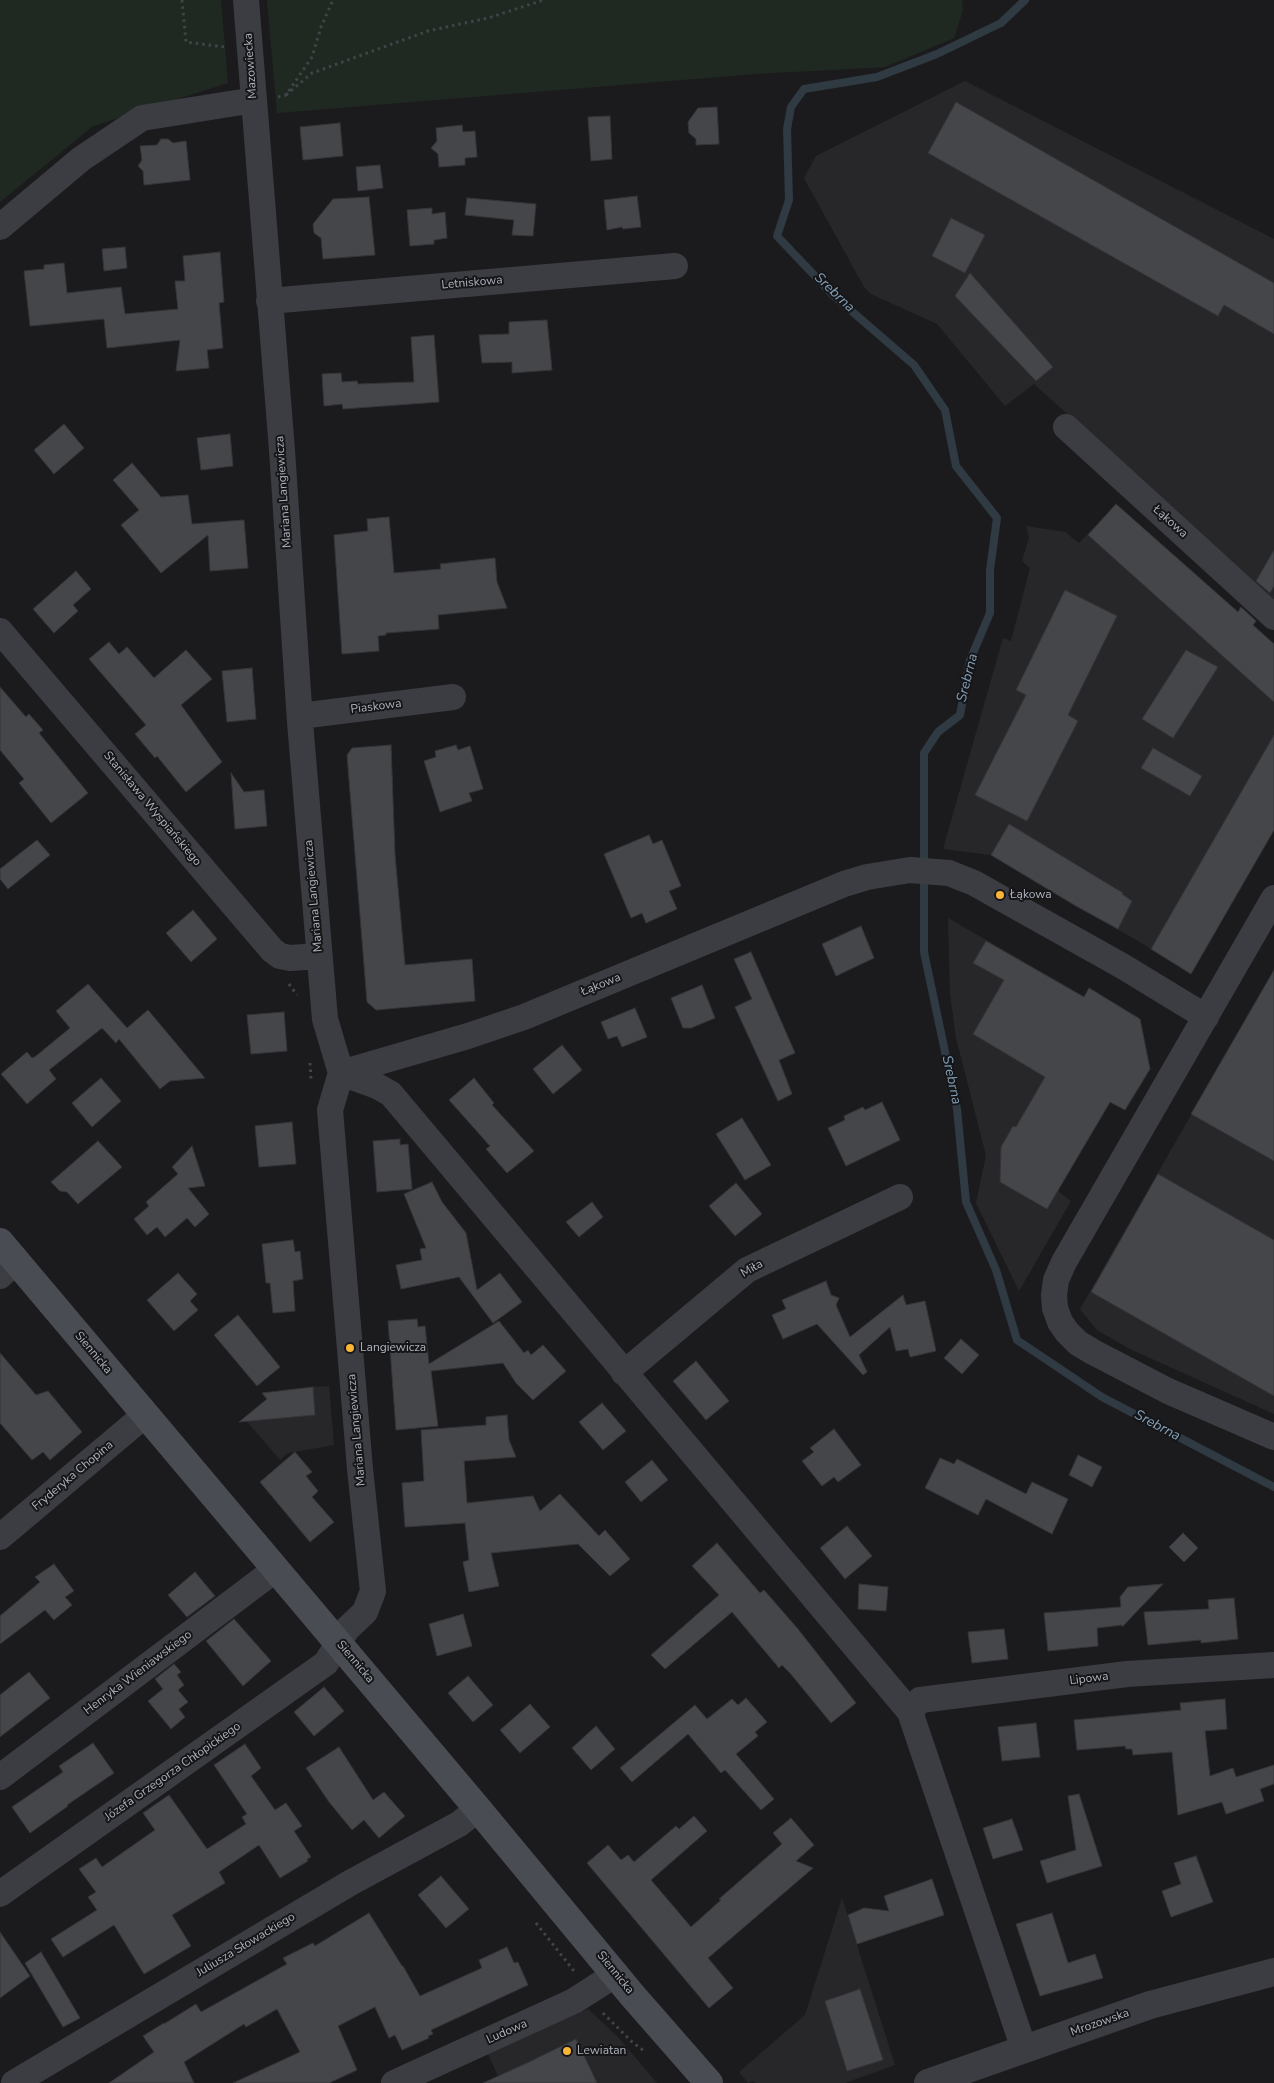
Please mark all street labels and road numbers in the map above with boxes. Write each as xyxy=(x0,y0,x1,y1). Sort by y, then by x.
street label: Mazowiecka xyxy=(242,33,260,99)
street label: Letniskowa xyxy=(441,273,503,293)
street label: Mariana Langiewicza xyxy=(273,435,295,549)
street label: Łąkowa xyxy=(1150,503,1190,541)
street label: Piaskowa xyxy=(350,697,402,717)
street label: Stanisława Wyspiańskiego xyxy=(100,749,204,869)
street label: Mariana Langiewicza xyxy=(302,839,326,953)
street label: Łąkowa xyxy=(579,971,623,999)
street label: Miła xyxy=(738,1257,766,1281)
street label: Siennicka xyxy=(71,1329,115,1377)
street label: Mariana Langiewicza xyxy=(345,1373,369,1487)
street label: Fryderyka Chopina xyxy=(30,1438,116,1514)
street label: Henryka Wieniawskiego xyxy=(81,1628,195,1718)
street label: Siennicka xyxy=(333,1638,377,1686)
street label: Lipowa xyxy=(1069,1669,1109,1689)
street label: Józefa Grzegorza Chłopickiego xyxy=(102,1719,244,1825)
street label: Juliusza Słowackiego xyxy=(194,1910,298,1980)
street label: Siennicka xyxy=(593,1949,637,1997)
street label: Mrozowska xyxy=(1069,2006,1131,2040)
street label: Ludowa xyxy=(484,2017,530,2047)

